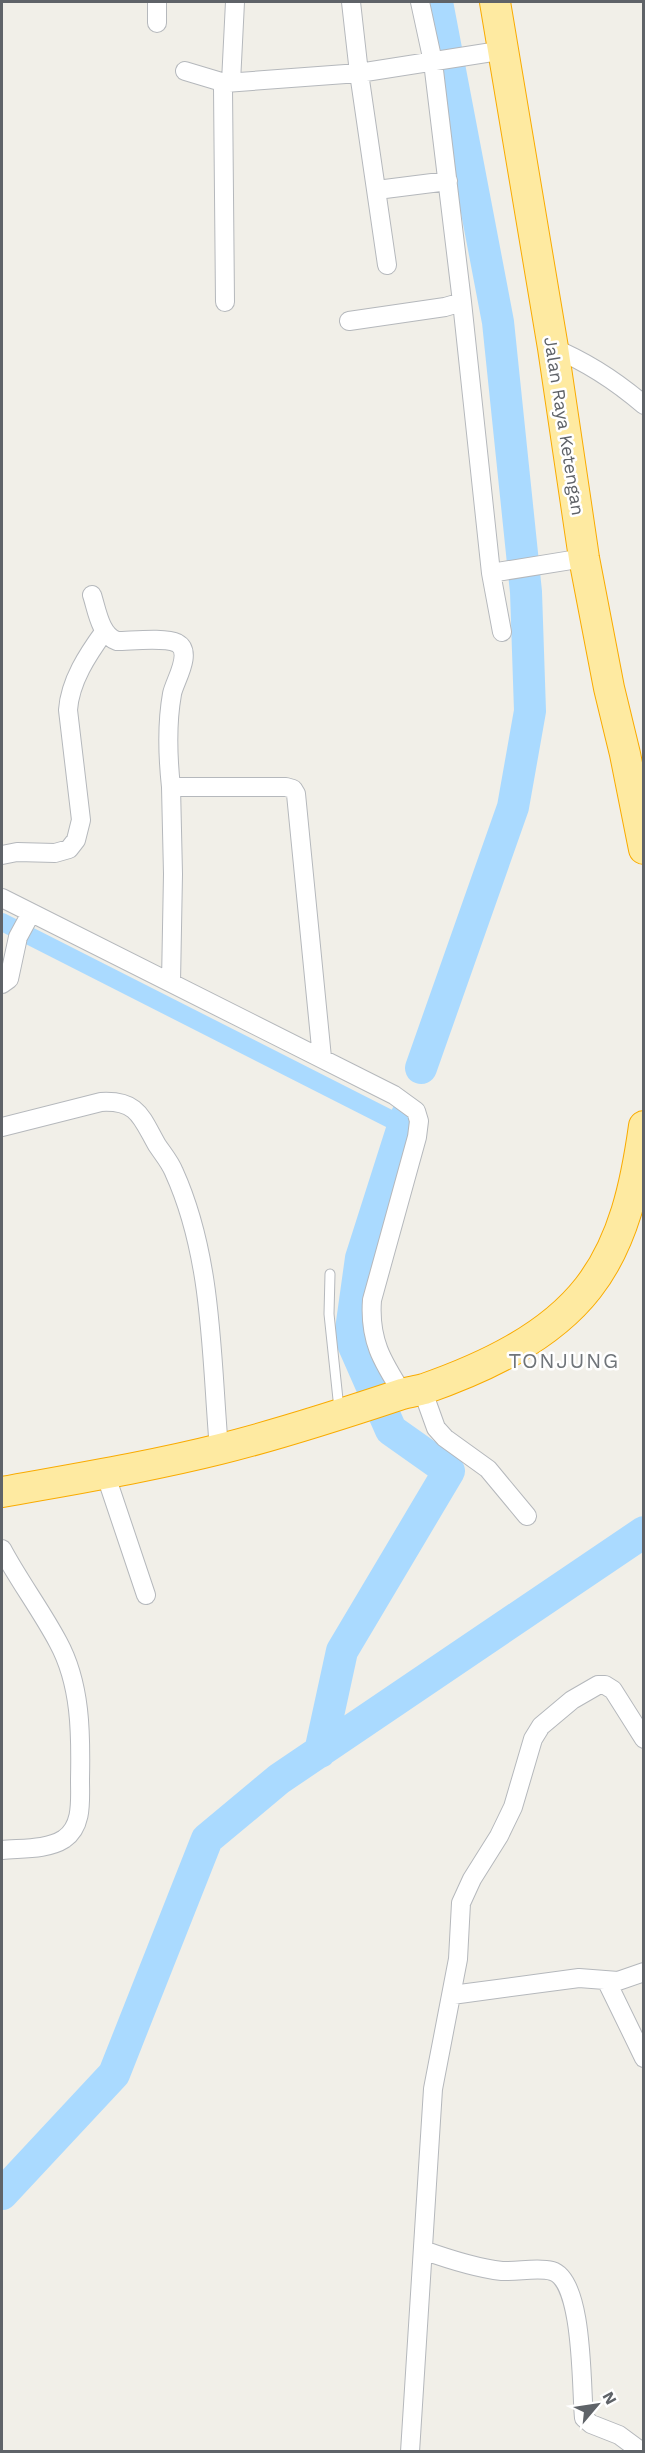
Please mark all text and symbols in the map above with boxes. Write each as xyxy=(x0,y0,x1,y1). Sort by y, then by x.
street label: Jalan Raya Ketengan xyxy=(540,335,589,517)
district label: TONJUNG xyxy=(508,1348,620,1373)
north arrow xyxy=(567,2375,627,2435)
text: N xyxy=(598,2388,621,2408)

